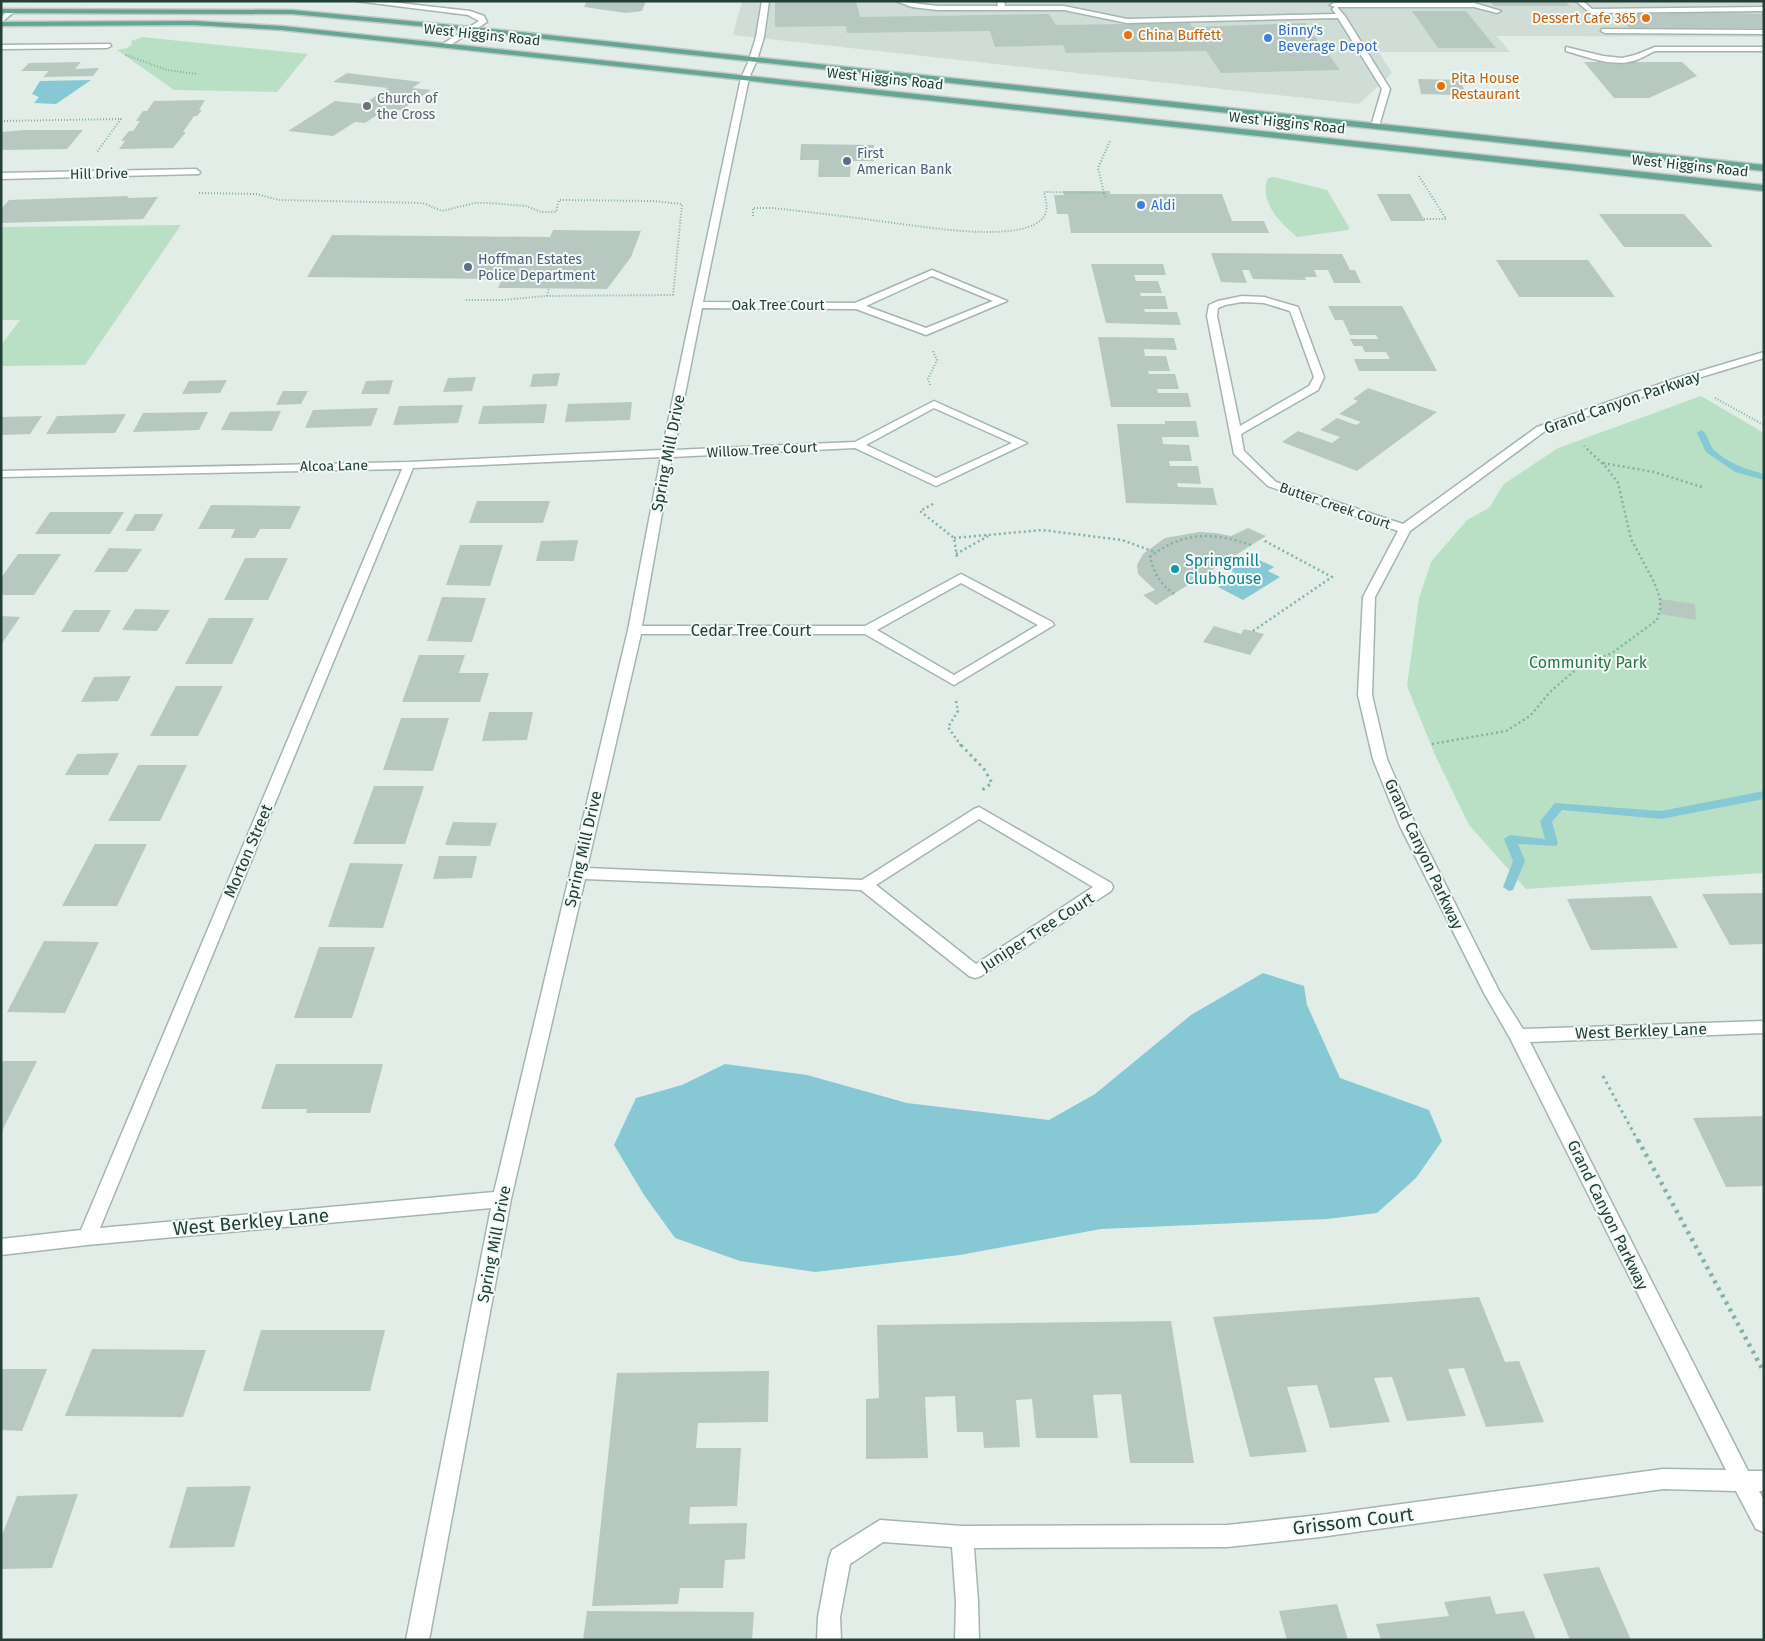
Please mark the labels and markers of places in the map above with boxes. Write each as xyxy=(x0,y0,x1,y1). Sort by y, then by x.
place label: Dessert Cafe 365 xyxy=(1532,10,1636,27)
marker: Dessert Cafe 365 xyxy=(1640,12,1652,24)
place label: Binny's Beverage Depot xyxy=(1278,22,1378,55)
place label: China Buffett xyxy=(1138,27,1222,44)
marker: China Buffett xyxy=(1122,29,1134,41)
marker: Binny's Beverage Depot xyxy=(1262,32,1274,44)
place label: Pita House Restaurant xyxy=(1451,70,1521,103)
marker: Pita House Restaurant xyxy=(1435,80,1447,92)
place label: Church of the Cross xyxy=(377,90,439,123)
marker: Church of the Cross xyxy=(361,100,373,112)
place label: First American Bank xyxy=(857,145,952,178)
marker: First American Bank xyxy=(841,155,853,167)
place label: Aldi xyxy=(1151,197,1175,214)
marker: Aldi xyxy=(1135,199,1147,211)
place label: Hoffman Estates Police Department xyxy=(478,251,596,284)
marker: Hoffman Estates Police Department xyxy=(462,261,474,273)
place label: Springmill Clubhouse xyxy=(1185,551,1262,588)
marker: Springmill Clubhouse xyxy=(1169,563,1181,575)

